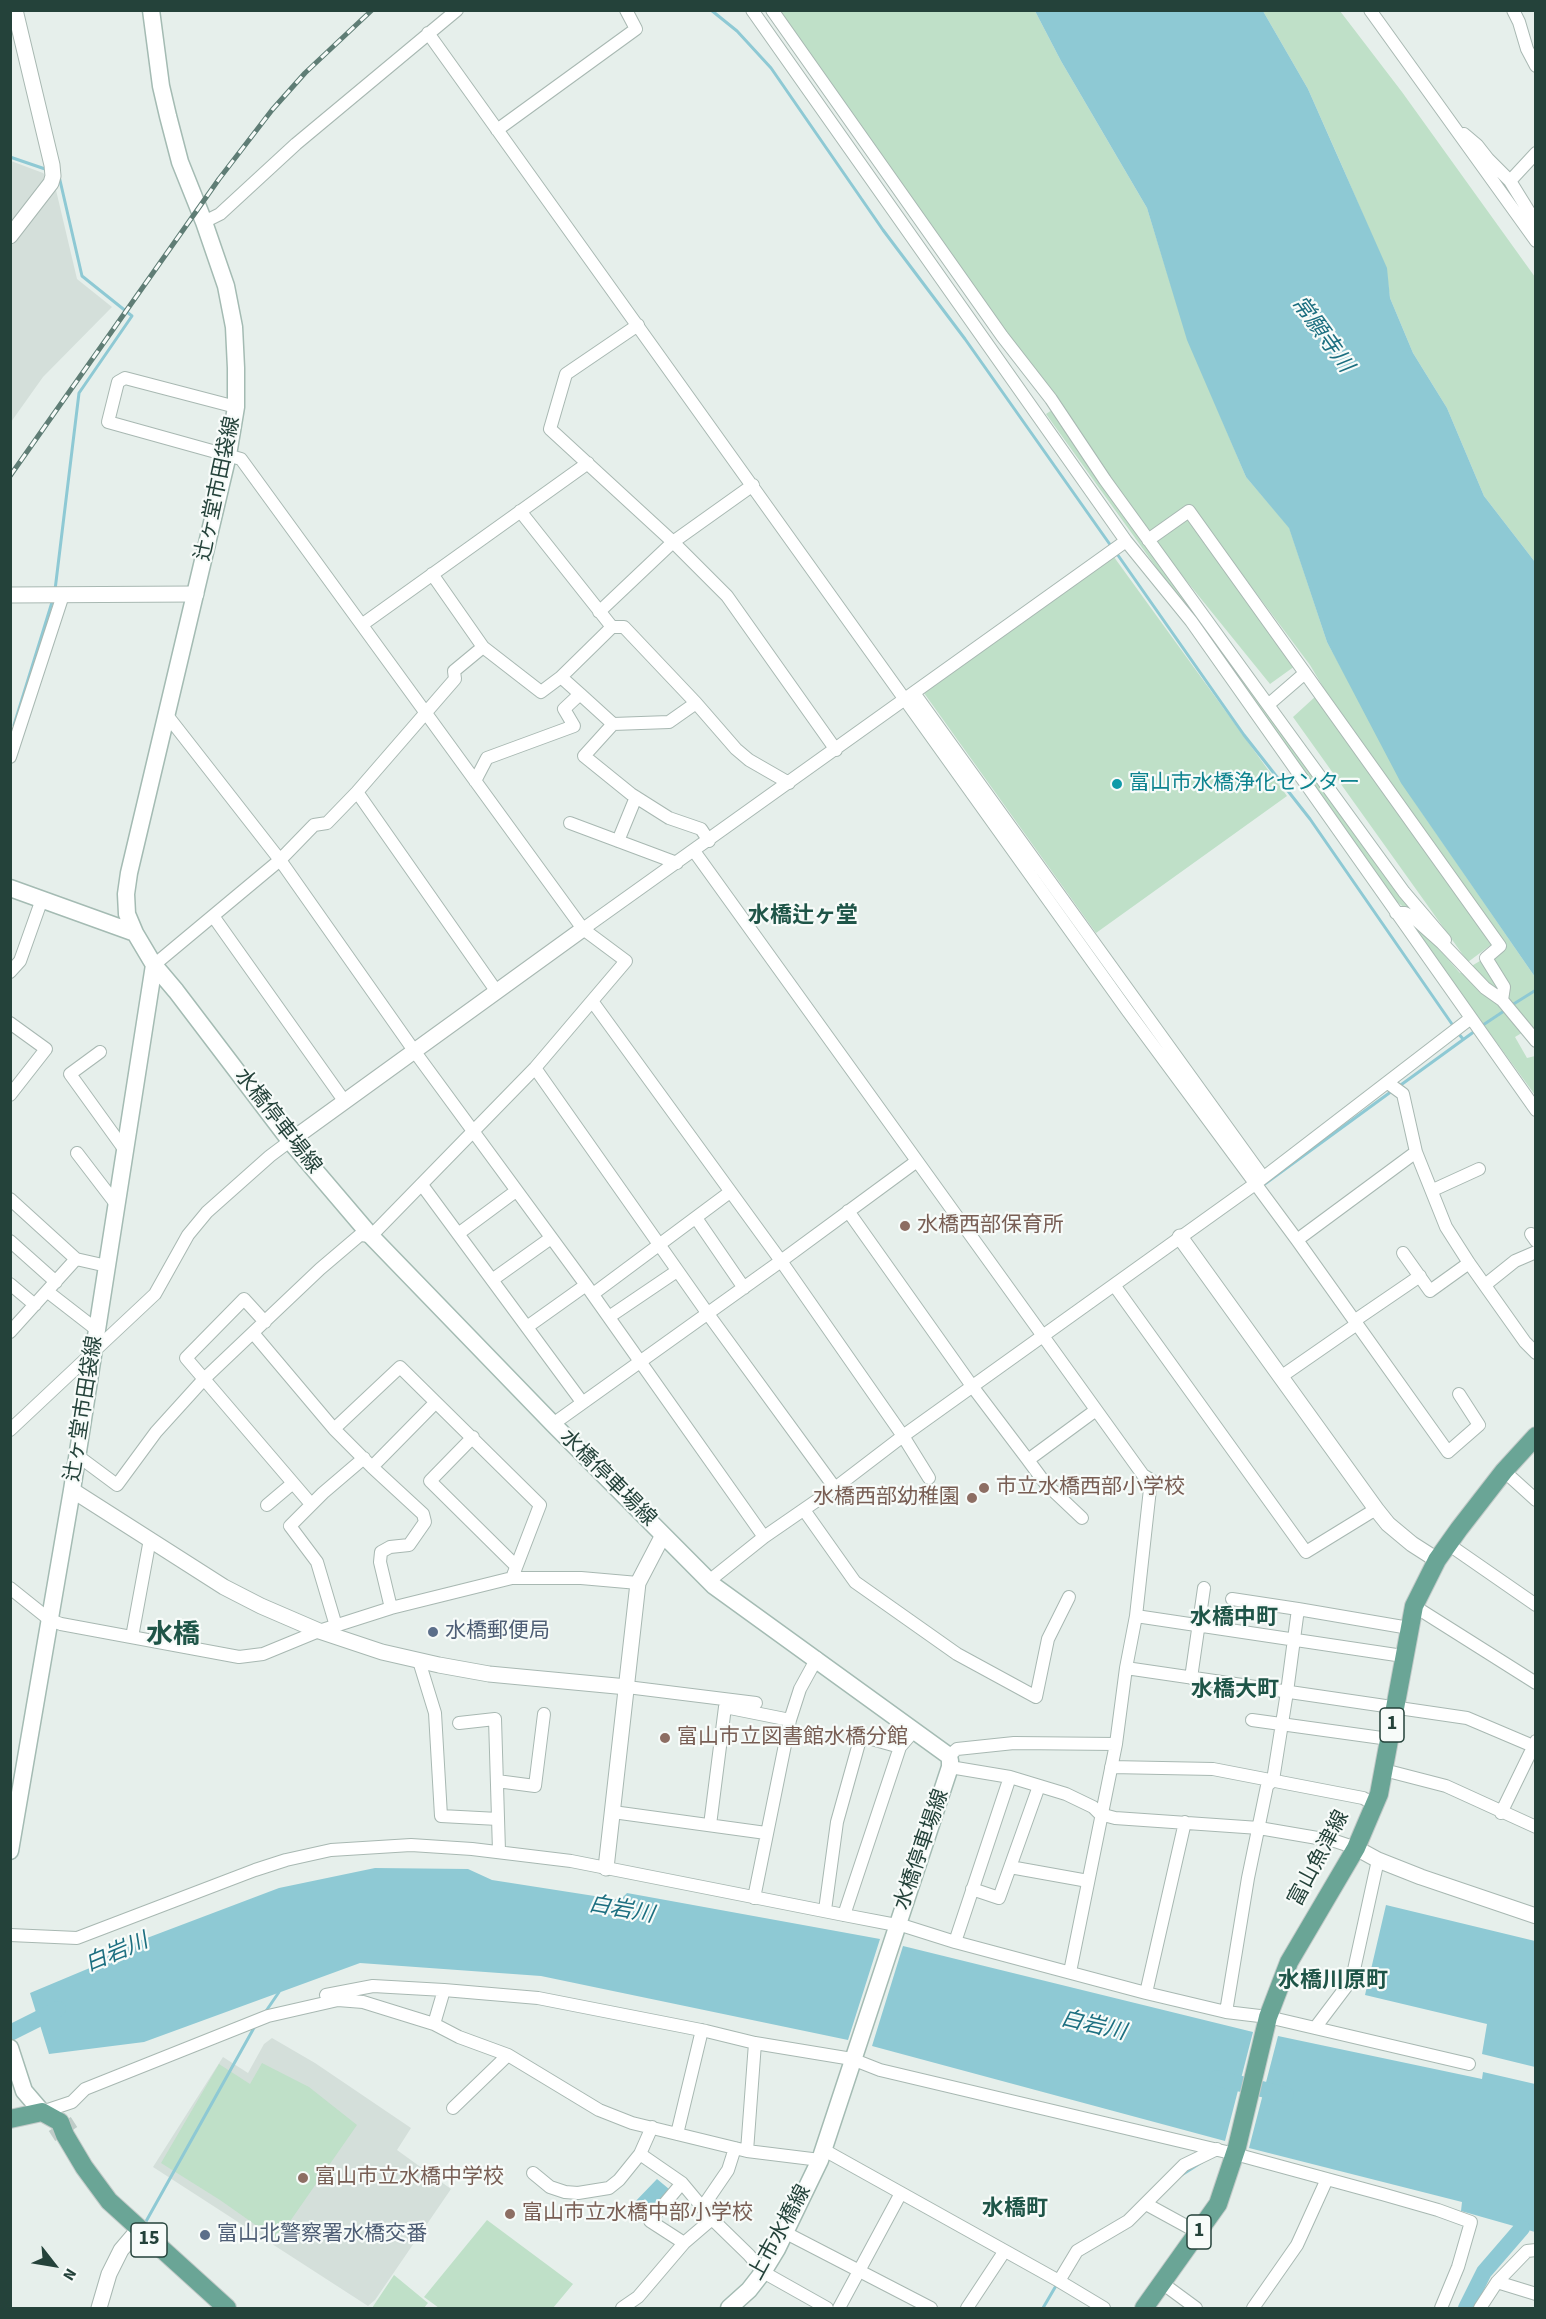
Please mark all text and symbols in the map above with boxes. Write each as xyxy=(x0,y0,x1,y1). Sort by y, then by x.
water label: 常願寺川 xyxy=(1284,292,1358,378)
street label: 辻ヶ堂市田袋線 xyxy=(191,414,247,564)
place label: 富山市水橋浄化センター xyxy=(1129,771,1360,797)
marker: 富山市水橋浄化センター xyxy=(1110,777,1124,791)
district label: 水橋辻ヶ堂 xyxy=(748,904,858,930)
street label: 水橋停車場線 xyxy=(228,1065,326,1179)
place label: 水橋西部保育所 xyxy=(917,1213,1064,1239)
marker: 水橋西部保育所 xyxy=(898,1219,912,1233)
street label: 辻ヶ堂市田袋線 xyxy=(61,1334,109,1484)
street label: 水橋停車場線 xyxy=(554,1426,660,1532)
place label: 市立水橋西部小学校 xyxy=(996,1475,1185,1501)
marker: 市立水橋西部小学校 xyxy=(977,1481,991,1495)
place label: 水橋西部幼稚園 xyxy=(813,1485,960,1511)
marker: 水橋西部幼稚園 xyxy=(965,1491,979,1505)
district label: 水橋中町 xyxy=(1190,1606,1278,1632)
place label: 水橋郵便局 xyxy=(445,1619,550,1645)
district label: 水橋 xyxy=(146,1621,200,1653)
marker: 水橋郵便局 xyxy=(426,1625,440,1639)
district label: 水橋大町 xyxy=(1191,1678,1279,1704)
road number: 1 xyxy=(1380,1708,1404,1742)
place label: 富山市立図書館水橋分館 xyxy=(677,1725,908,1751)
marker: 富山市立図書館水橋分館 xyxy=(658,1731,672,1745)
street label: 水橋停車場線 xyxy=(891,1786,955,1914)
street label: 富山魚津線 xyxy=(1284,1807,1356,1911)
water label: 白岩川 xyxy=(586,1892,656,1930)
water label: 白岩川 xyxy=(81,1929,153,1979)
district label: 水橋川原町 xyxy=(1278,1969,1388,1995)
water label: 白岩川 xyxy=(1058,2007,1128,2047)
place label: 富山市立水橋中学校 xyxy=(315,2165,504,2191)
marker: 富山市立水橋中学校 xyxy=(296,2171,310,2185)
street label: 上市水橋線 xyxy=(745,2181,817,2285)
district label: 水橋町 xyxy=(982,2197,1048,2223)
place label: 富山市立水橋中部小学校 xyxy=(522,2201,753,2227)
marker: 富山市立水橋中部小学校 xyxy=(503,2207,517,2221)
road number: 1 xyxy=(1187,2215,1211,2249)
place label: 富山北警察署水橋交番 xyxy=(217,2222,427,2248)
road number: 15 xyxy=(131,2223,167,2257)
marker: 富山北警察署水橋交番 xyxy=(198,2228,212,2242)
north arrow xyxy=(24,2235,84,2295)
text: N xyxy=(57,2264,82,2284)

